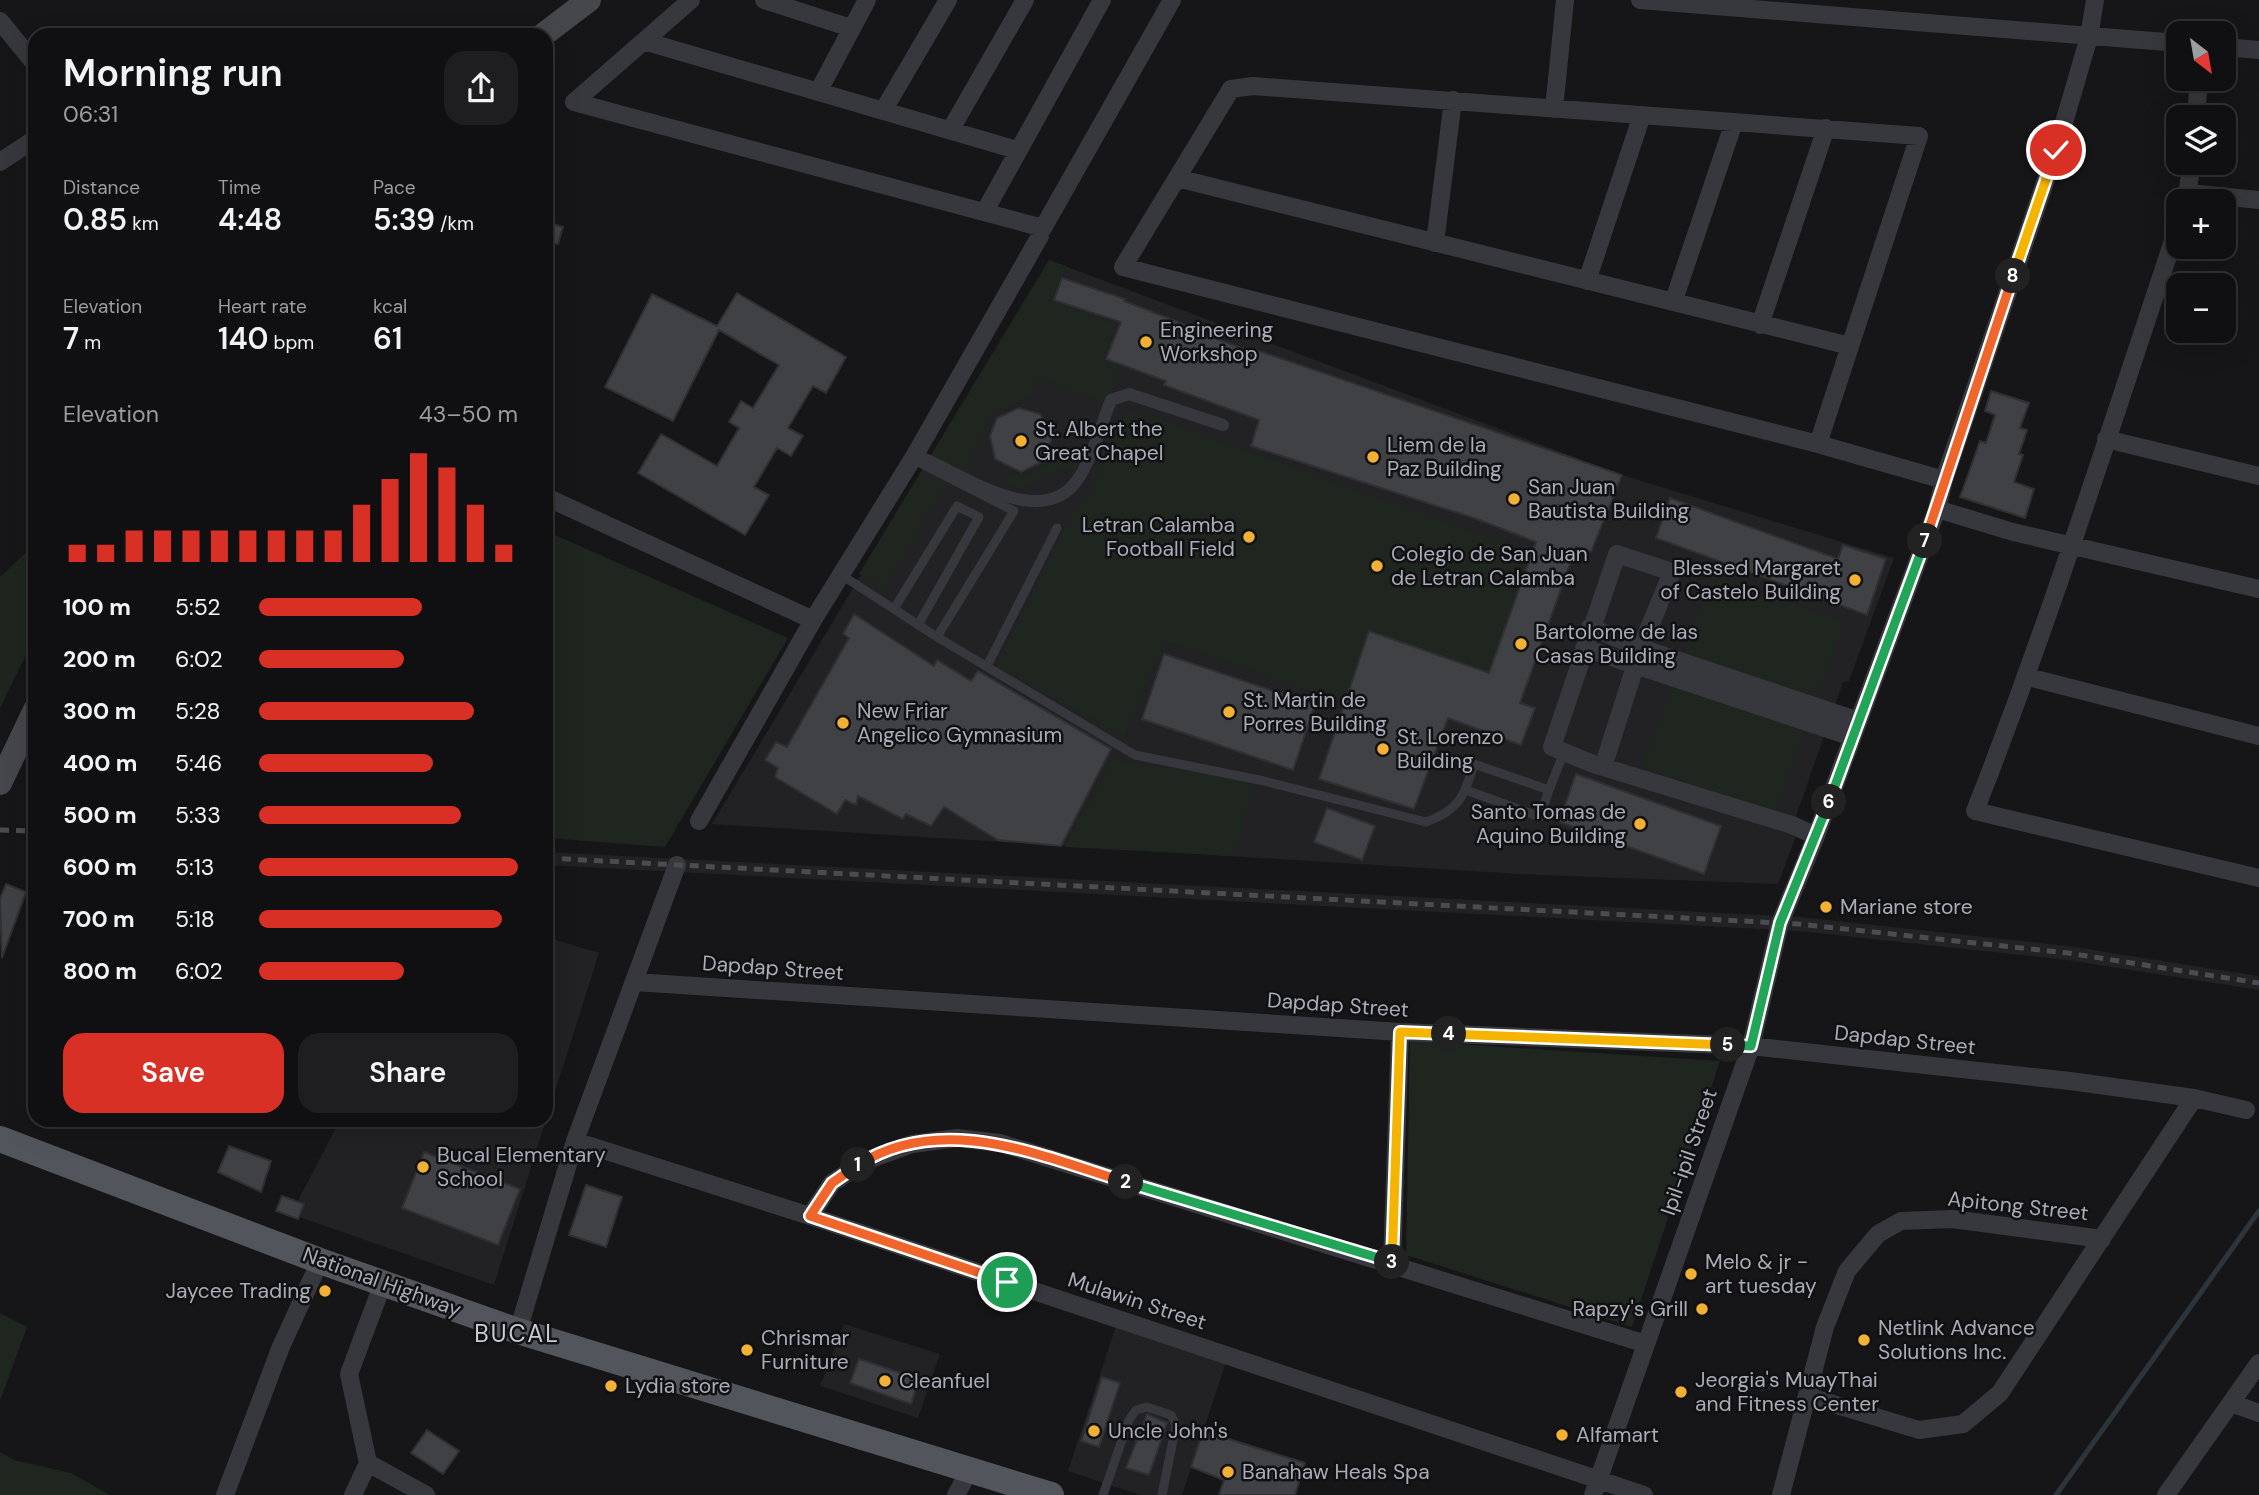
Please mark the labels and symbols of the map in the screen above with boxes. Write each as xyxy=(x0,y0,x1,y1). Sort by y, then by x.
north arrow xyxy=(2166,21,2236,91)
pin xyxy=(2026,120,2086,180)
pin: 8 xyxy=(1996,258,2030,294)
place label: Engineering Workshop xyxy=(1160,316,1273,368)
marker: Engineering Workshop xyxy=(1138,334,1154,350)
place label: St. Albert the Great Chapel xyxy=(1035,415,1163,467)
place label: Liem de la Paz Building xyxy=(1387,431,1502,483)
marker: St. Albert the Great Chapel xyxy=(1013,433,1029,449)
marker: Liem de la Paz Building xyxy=(1365,449,1381,465)
place label: San Juan Bautista Building xyxy=(1528,473,1689,525)
marker: San Juan Bautista Building xyxy=(1506,491,1522,507)
place label: Letran Calamba Football Field xyxy=(1082,511,1235,563)
pin: 7 xyxy=(1908,524,1942,558)
marker: Letran Calamba Football Field xyxy=(1241,529,1257,545)
place label: Colegio de San Juan de Letran Calamba xyxy=(1391,540,1588,592)
place label: Blessed Margaret of Castelo Building xyxy=(1660,554,1841,606)
marker: Colegio de San Juan de Letran Calamba xyxy=(1369,558,1385,574)
marker: Blessed Margaret of Castelo Building xyxy=(1847,572,1863,588)
place label: Bartolome de las Casas Building xyxy=(1535,618,1698,670)
marker: Bartolome de las Casas Building xyxy=(1513,636,1529,652)
place label: St. Martin de Porres Building xyxy=(1243,686,1387,738)
place label: New Friar Angelico Gymnasium xyxy=(857,697,1062,749)
marker: St. Martin de Porres Building xyxy=(1221,704,1237,720)
marker: New Friar Angelico Gymnasium xyxy=(835,715,851,731)
place label: St. Lorenzo Building xyxy=(1397,723,1504,775)
marker: St. Lorenzo Building xyxy=(1375,741,1391,757)
pin: 6 xyxy=(1812,784,1846,820)
place label: Santo Tomas de Aquino Building xyxy=(1471,798,1626,850)
marker: Santo Tomas de Aquino Building xyxy=(1632,816,1648,832)
place label: Mariane store xyxy=(1840,893,1973,921)
marker: Mariane store xyxy=(1818,899,1834,915)
street label: Dapdap Street xyxy=(701,949,845,987)
street label: Dapdap Street xyxy=(1266,986,1410,1024)
pin: 4 xyxy=(1432,1016,1466,1052)
street label: Dapdap Street xyxy=(1833,1019,1977,1061)
pin: 5 xyxy=(1710,1028,1746,1062)
street label: Ipil-ipil Street xyxy=(1654,1085,1724,1219)
place label: Bucal Elementary School xyxy=(437,1141,606,1193)
pin: 1 xyxy=(840,1148,876,1182)
marker: Bucal Elementary School xyxy=(415,1159,431,1175)
pin: 2 xyxy=(1108,1164,1144,1200)
street label: Apitong Street xyxy=(1946,1185,2090,1227)
street label: National Highway xyxy=(299,1240,465,1324)
pin: 3 xyxy=(1374,1244,1410,1280)
place label: Melo & jr - art tuesday xyxy=(1705,1248,1817,1300)
pin xyxy=(977,1252,1037,1312)
street label: Mulawin Street xyxy=(1064,1265,1210,1337)
marker: Melo & jr - art tuesday xyxy=(1683,1266,1699,1282)
place label: Jaycee Trading xyxy=(165,1277,311,1305)
marker: Jaycee Trading xyxy=(317,1283,333,1299)
place label: Rapzy's Grill xyxy=(1572,1295,1688,1323)
marker: Rapzy's Grill xyxy=(1694,1301,1710,1317)
place label: Netlink Advance Solutions Inc. xyxy=(1878,1314,2035,1366)
district label: BUCAL xyxy=(474,1318,560,1349)
place label: Chrismar Furniture xyxy=(761,1324,850,1376)
marker: Netlink Advance Solutions Inc. xyxy=(1856,1332,1872,1348)
marker: Chrismar Furniture xyxy=(739,1342,755,1358)
place label: Jeorgia's MuayThai and Fitness Center xyxy=(1695,1366,1879,1418)
place label: Cleanfuel xyxy=(899,1367,990,1395)
place label: Lydia store xyxy=(625,1372,731,1400)
marker: Cleanfuel xyxy=(877,1373,893,1389)
marker: Lydia store xyxy=(603,1378,619,1394)
marker: Jeorgia's MuayThai and Fitness Center xyxy=(1673,1384,1689,1400)
place label: Uncle John's xyxy=(1108,1417,1228,1445)
place label: Alfamart xyxy=(1576,1421,1659,1449)
marker: Uncle John's xyxy=(1086,1423,1102,1439)
marker: Alfamart xyxy=(1554,1427,1570,1443)
place label: Banahaw Heals Spa xyxy=(1242,1458,1430,1486)
marker: Banahaw Heals Spa xyxy=(1220,1464,1236,1480)

